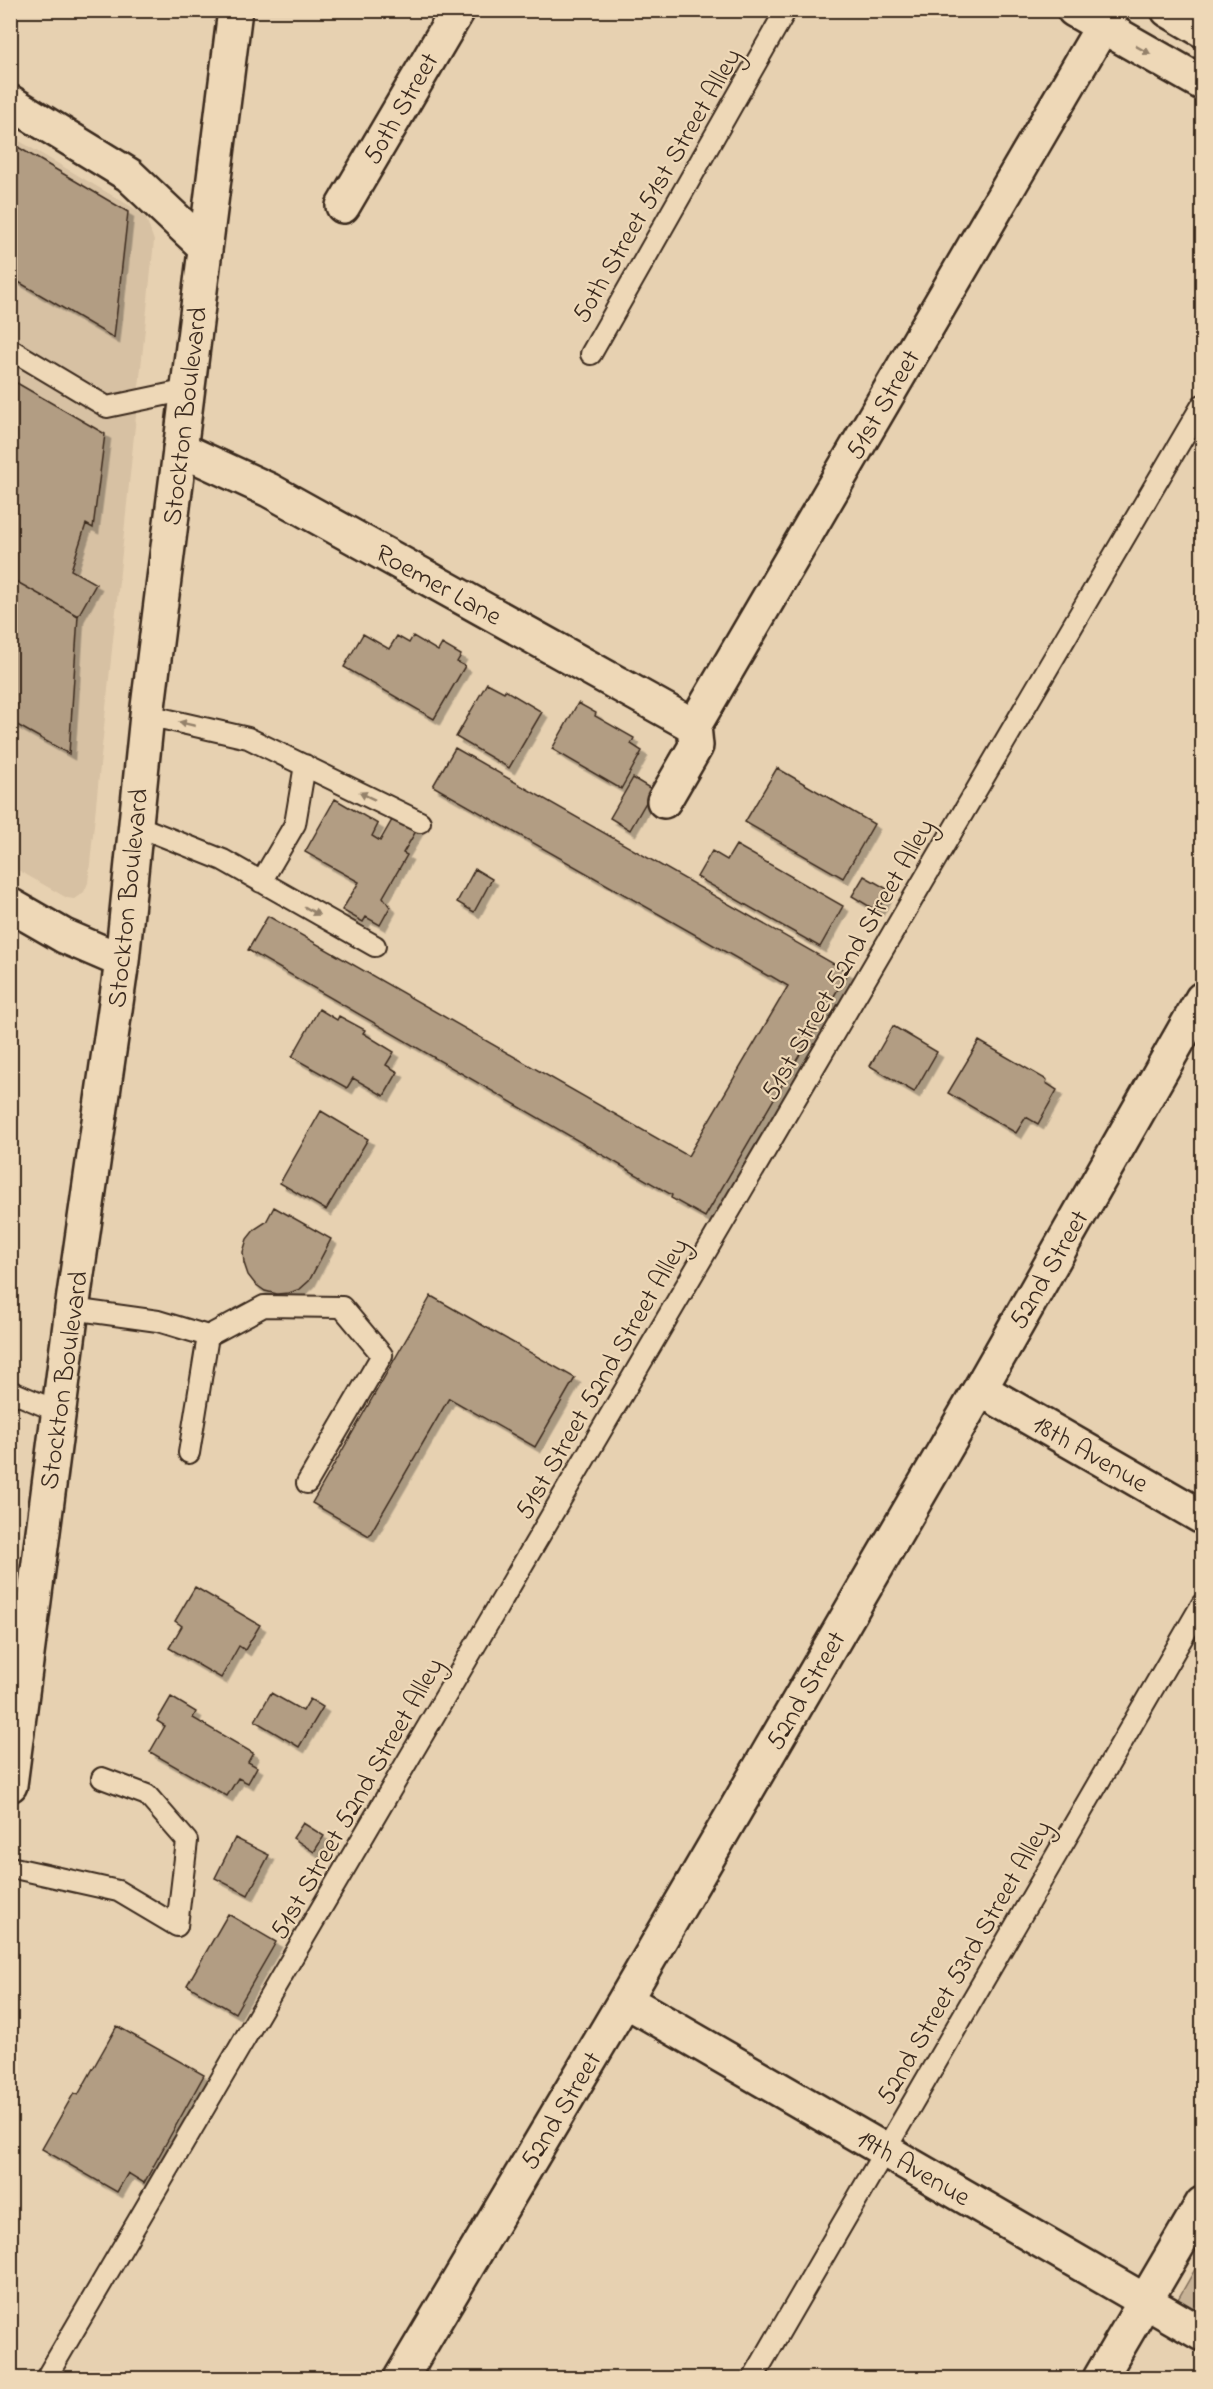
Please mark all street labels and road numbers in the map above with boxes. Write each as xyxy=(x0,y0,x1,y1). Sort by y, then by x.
street label: 50th Street 51st Street Alley xyxy=(563,42,753,331)
street label: 50th Street xyxy=(354,46,450,173)
street label: Stockton Boulevard xyxy=(154,305,219,528)
street label: 51st Street xyxy=(837,343,931,468)
street label: Roemer Lane xyxy=(367,535,509,637)
street label: Stockton Boulevard xyxy=(99,787,160,1010)
street label: 51st Street 52nd Street Alley xyxy=(752,812,946,1109)
street label: 52nd Street xyxy=(1000,1203,1100,1337)
street label: 51st Street 52nd Street Alley xyxy=(506,1231,700,1528)
street label: Stockton Boulevard xyxy=(31,1269,100,1492)
street label: 18th Avenue xyxy=(1025,1406,1156,1505)
street label: 52nd Street xyxy=(757,1624,857,1758)
street label: 51st Street 52nd Street Alley xyxy=(261,1651,455,1948)
street label: 52nd Street 53rd Street Alley xyxy=(867,1813,1063,2113)
street label: 52nd Street xyxy=(511,2045,613,2178)
street label: 19th Avenue xyxy=(848,2121,978,2218)

